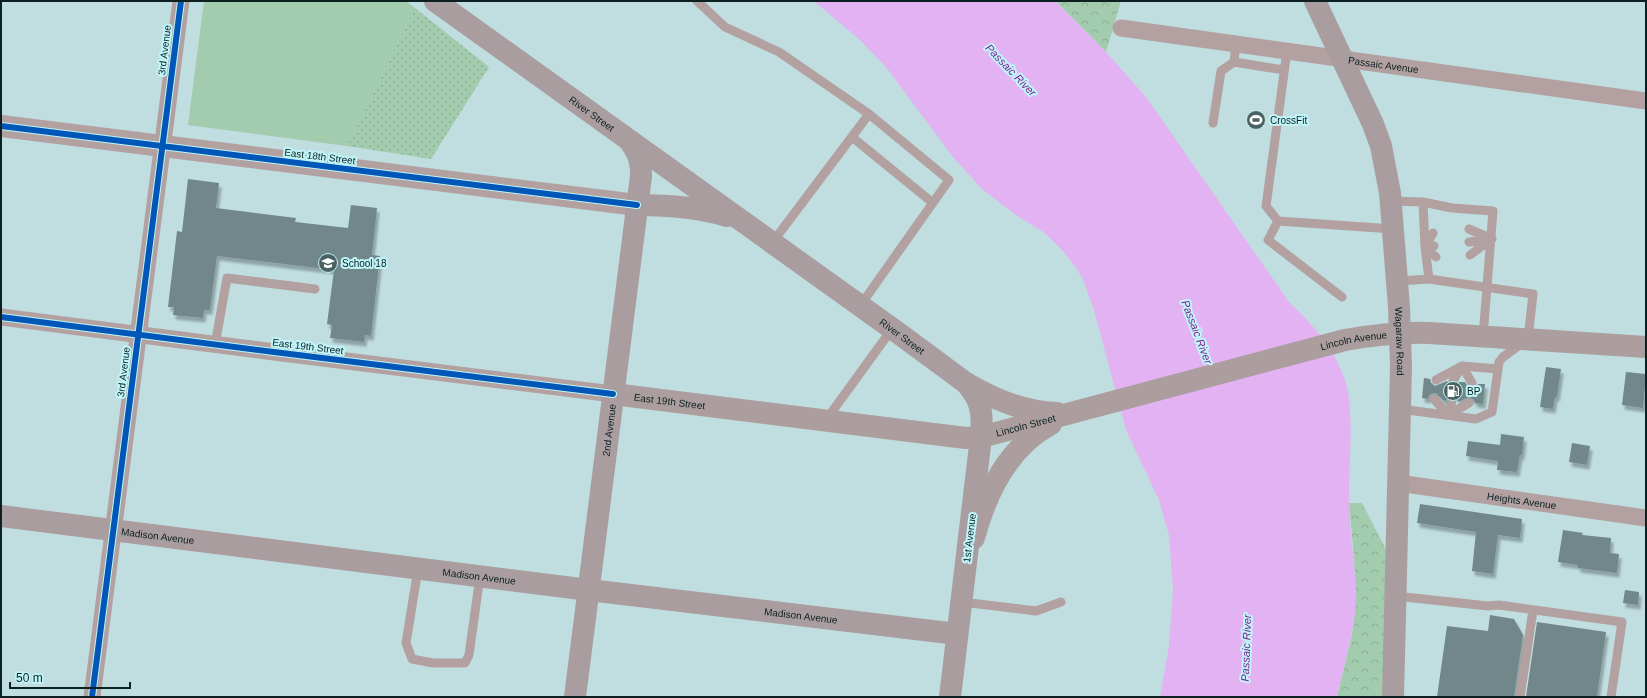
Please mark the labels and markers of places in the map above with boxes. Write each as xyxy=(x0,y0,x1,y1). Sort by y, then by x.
sports icon: CrossFit xyxy=(1245,109,1267,131)
place label: CrossFit xyxy=(1270,115,1307,126)
school or university icon: School 18 xyxy=(317,252,339,274)
place label: School 18 xyxy=(342,258,387,269)
fuel station icon: BP xyxy=(1442,380,1464,402)
place label: BP xyxy=(1467,386,1481,397)

